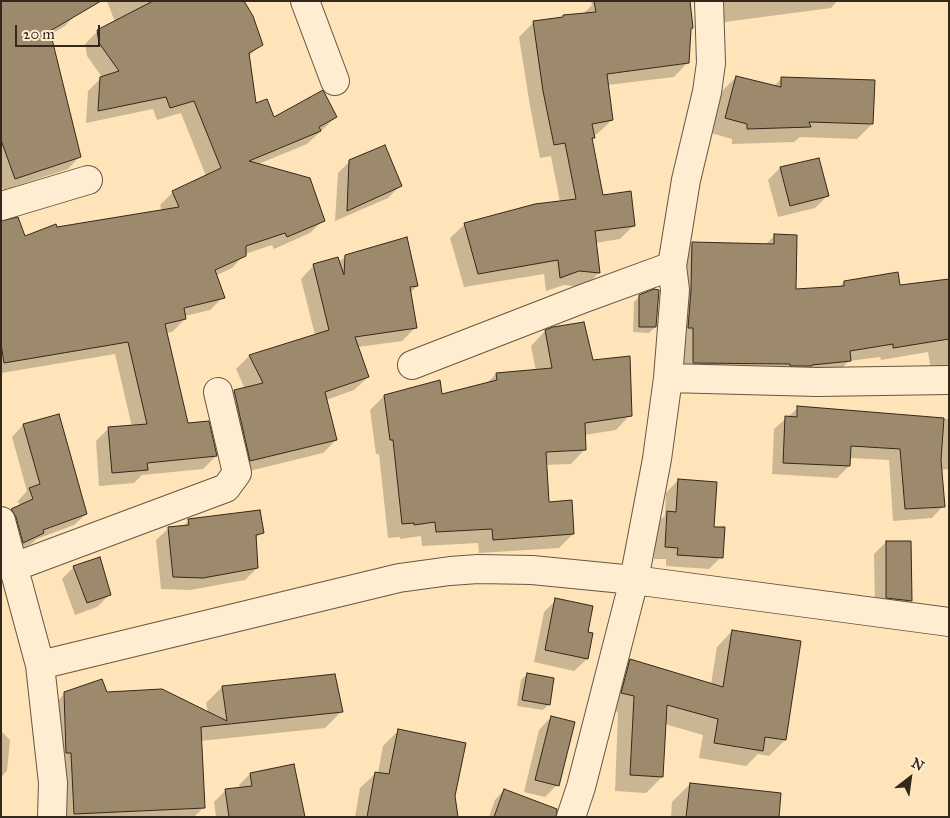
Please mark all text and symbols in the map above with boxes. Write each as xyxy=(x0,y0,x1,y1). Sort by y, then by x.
scale bar xyxy=(18,15,102,47)
text: 20 m xyxy=(23,25,55,43)
north arrow xyxy=(885,753,935,803)
text: N xyxy=(908,754,927,775)

